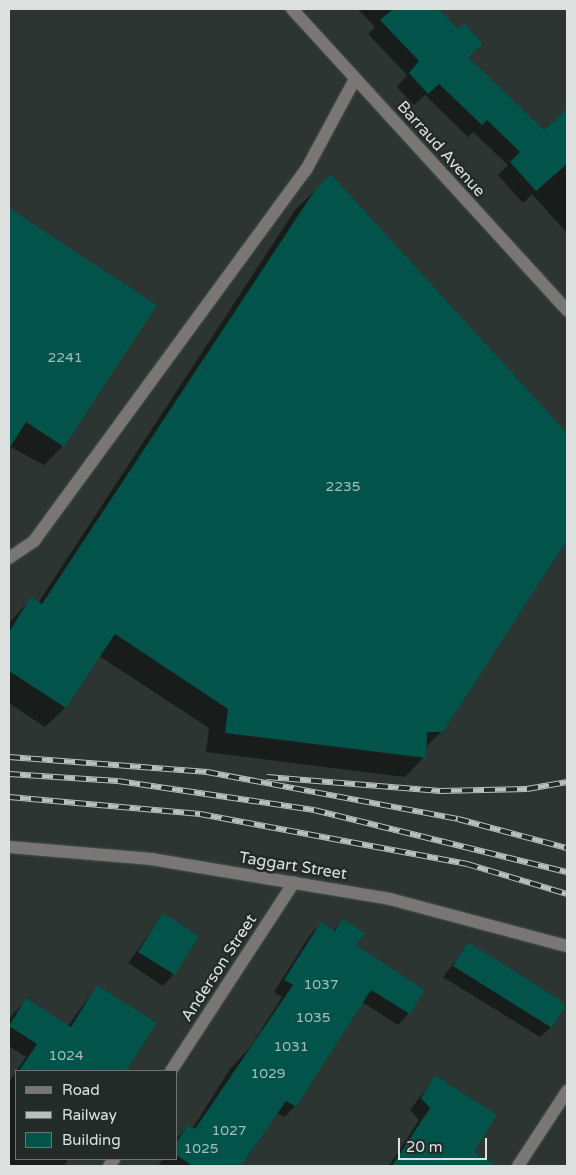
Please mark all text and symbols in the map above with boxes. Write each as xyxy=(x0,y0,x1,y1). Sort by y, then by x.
street label: Barraud Avenue xyxy=(393,97,489,201)
house number: 2241 xyxy=(47,350,83,366)
house number: 2235 xyxy=(325,479,361,495)
street label: Taggart Street xyxy=(238,848,348,884)
street label: Anderson Street xyxy=(177,911,261,1025)
house number: 1037 xyxy=(303,977,339,993)
house number: 1035 xyxy=(295,1010,331,1026)
house number: 1031 xyxy=(273,1039,309,1055)
house number: 1024 xyxy=(48,1048,84,1064)
house number: 1029 xyxy=(250,1066,286,1082)
legend xyxy=(15,1070,178,1160)
text: Road xyxy=(62,1081,100,1099)
text: Railway xyxy=(62,1106,117,1124)
house number: 1027 xyxy=(211,1123,247,1139)
scale bar xyxy=(401,1128,490,1160)
text: Building xyxy=(62,1131,121,1149)
text: 20 m xyxy=(406,1138,443,1156)
house number: 1025 xyxy=(183,1141,219,1157)

